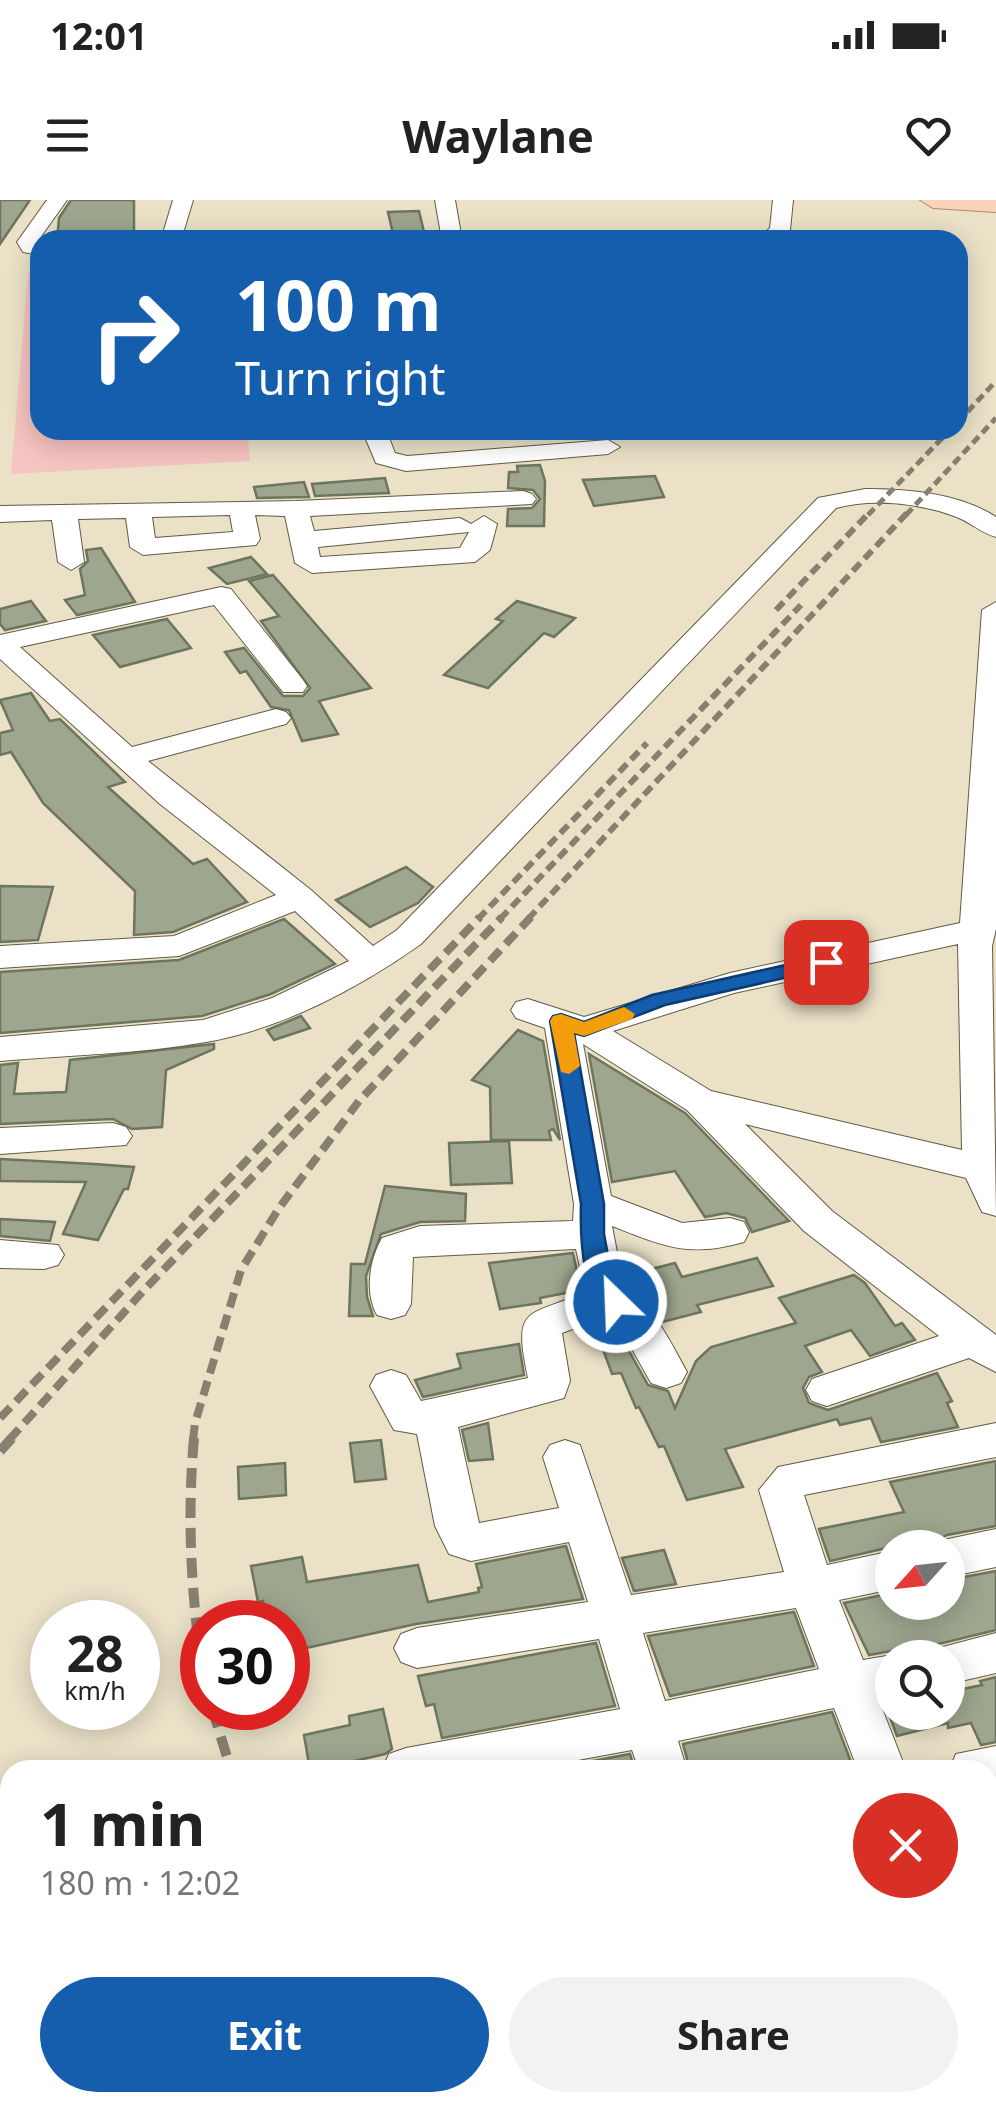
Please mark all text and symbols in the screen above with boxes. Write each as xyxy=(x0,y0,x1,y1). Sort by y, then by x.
text: 12:01 xyxy=(50,9,148,61)
text: Waylane xyxy=(402,105,594,166)
icon: menu xyxy=(40,108,95,163)
icon: heart xyxy=(901,108,956,163)
text: 100 m xyxy=(235,256,442,352)
icon: right xyxy=(70,270,200,400)
text: Turn right xyxy=(235,347,446,408)
pin xyxy=(784,920,869,1005)
icon: arrive xyxy=(799,935,854,990)
position arrow xyxy=(564,1250,668,1354)
north arrow xyxy=(875,1530,965,1620)
map controls xyxy=(875,1530,965,1730)
speed limit sign: 30 xyxy=(180,1600,310,1730)
text: 28 xyxy=(66,1619,124,1687)
button: search xyxy=(875,1640,965,1730)
text: km/h xyxy=(64,1673,126,1707)
text: 1 min xyxy=(40,1782,205,1864)
button: close xyxy=(853,1793,958,1898)
text: 180 m · 12:02 xyxy=(40,1861,240,1904)
button: Exit xyxy=(40,1977,489,2092)
button: Share xyxy=(509,1977,958,2092)

